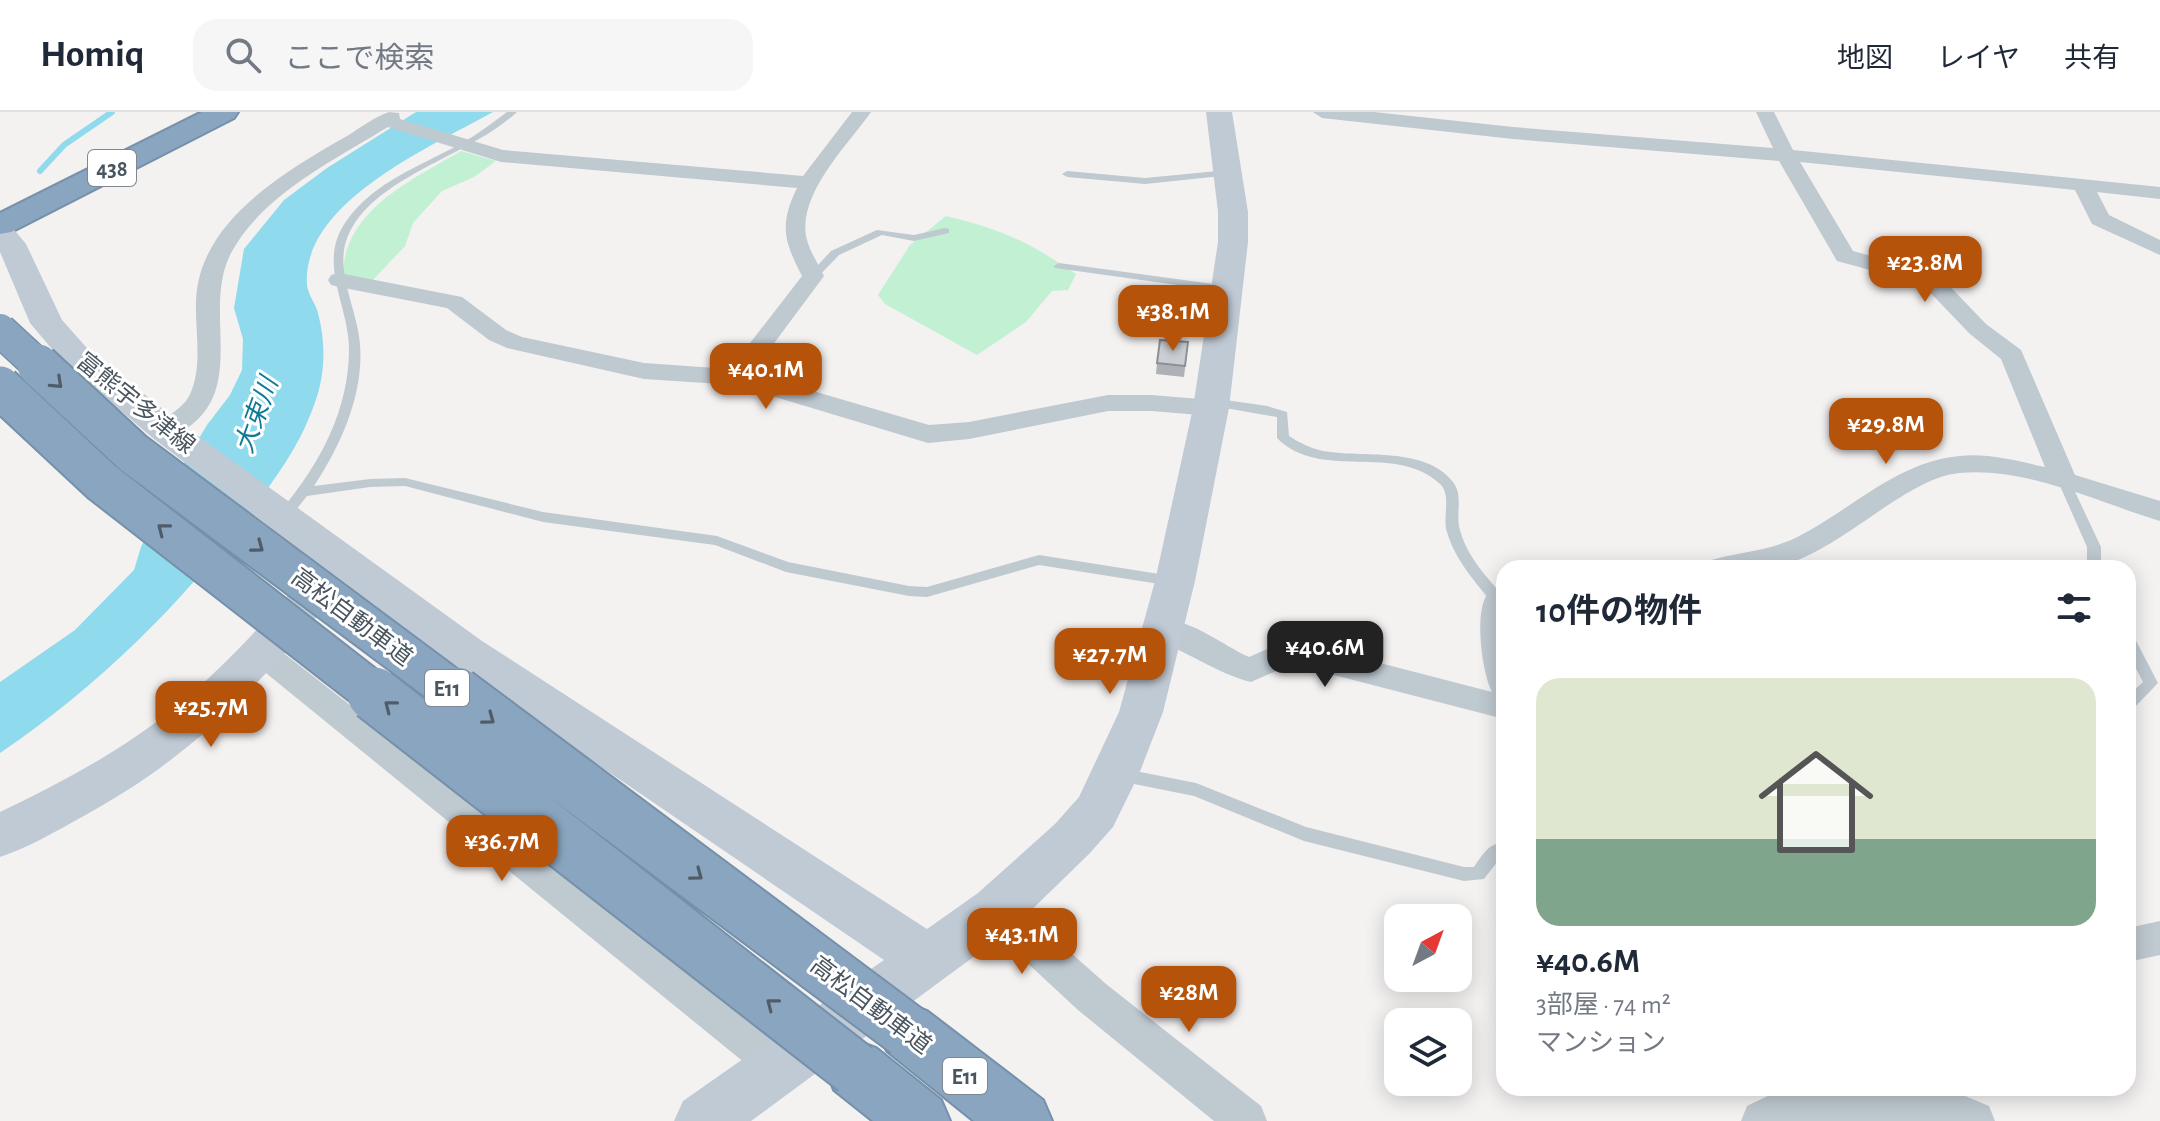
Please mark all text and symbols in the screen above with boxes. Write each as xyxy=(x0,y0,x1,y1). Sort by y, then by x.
search box xyxy=(193,19,753,91)
icon: search xyxy=(221,33,265,77)
text: Homiq xyxy=(40,36,145,74)
text: ここで検索 xyxy=(285,44,435,74)
text: 地図 xyxy=(1837,45,1893,73)
text: レイヤ xyxy=(1937,45,2020,73)
text: 共有 xyxy=(2064,45,2120,73)
road number: 438 xyxy=(88,150,136,186)
pin: ¥23.8M xyxy=(1860,236,1990,304)
text: ¥23.8M xyxy=(1887,249,1963,275)
pin: ¥38.1M xyxy=(1108,285,1238,353)
text: ¥38.1M xyxy=(1136,298,1210,324)
pin: ¥40.1M xyxy=(701,343,831,411)
street label: 富熊宇多津線 xyxy=(72,348,200,458)
text: ¥40.1M xyxy=(728,356,804,382)
water label: 大束川 xyxy=(230,371,284,456)
one-way arrow xyxy=(48,373,62,388)
pin: ¥29.8M xyxy=(1821,398,1951,466)
text: ¥29.8M xyxy=(1847,411,1925,437)
one-way arrow xyxy=(157,525,172,539)
one-way arrow xyxy=(249,537,264,552)
street label: 高松自動車道 xyxy=(287,563,417,671)
icon: filters xyxy=(2052,586,2096,630)
text: 10件の物件 xyxy=(1536,595,1702,629)
pin: ¥40.6M xyxy=(1260,621,1390,689)
pin: ¥27.7M xyxy=(1045,628,1175,696)
text: ¥40.6M xyxy=(1285,634,1365,660)
text: ¥27.7M xyxy=(1072,641,1148,667)
road number: E11 xyxy=(425,670,469,706)
pin: ¥25.7M xyxy=(146,681,276,749)
text: ¥25.7M xyxy=(173,694,249,720)
one-way arrow xyxy=(384,702,399,716)
one-way arrow xyxy=(480,710,495,724)
icon: home xyxy=(1744,730,1888,874)
pin: ¥36.7M xyxy=(437,815,567,883)
text: ¥36.7M xyxy=(464,828,540,854)
one-way arrow xyxy=(688,865,703,879)
north arrow xyxy=(1384,904,1472,992)
map controls xyxy=(1384,904,1472,1096)
pin: ¥43.1M xyxy=(957,908,1087,976)
text: ¥43.1M xyxy=(985,921,1059,947)
text: ¥40.6M xyxy=(1536,945,1640,979)
street label: 高松自動車道 xyxy=(806,951,936,1059)
pin: ¥28M xyxy=(1142,966,1236,1034)
text: ¥28M xyxy=(1159,979,1219,1005)
text: 3部屋 · 74 m² xyxy=(1536,992,1671,1018)
one-way arrow xyxy=(766,999,781,1013)
button: layers xyxy=(1384,1008,1472,1096)
text: マンション xyxy=(1536,1030,1666,1056)
road number: E11 xyxy=(943,1058,987,1094)

